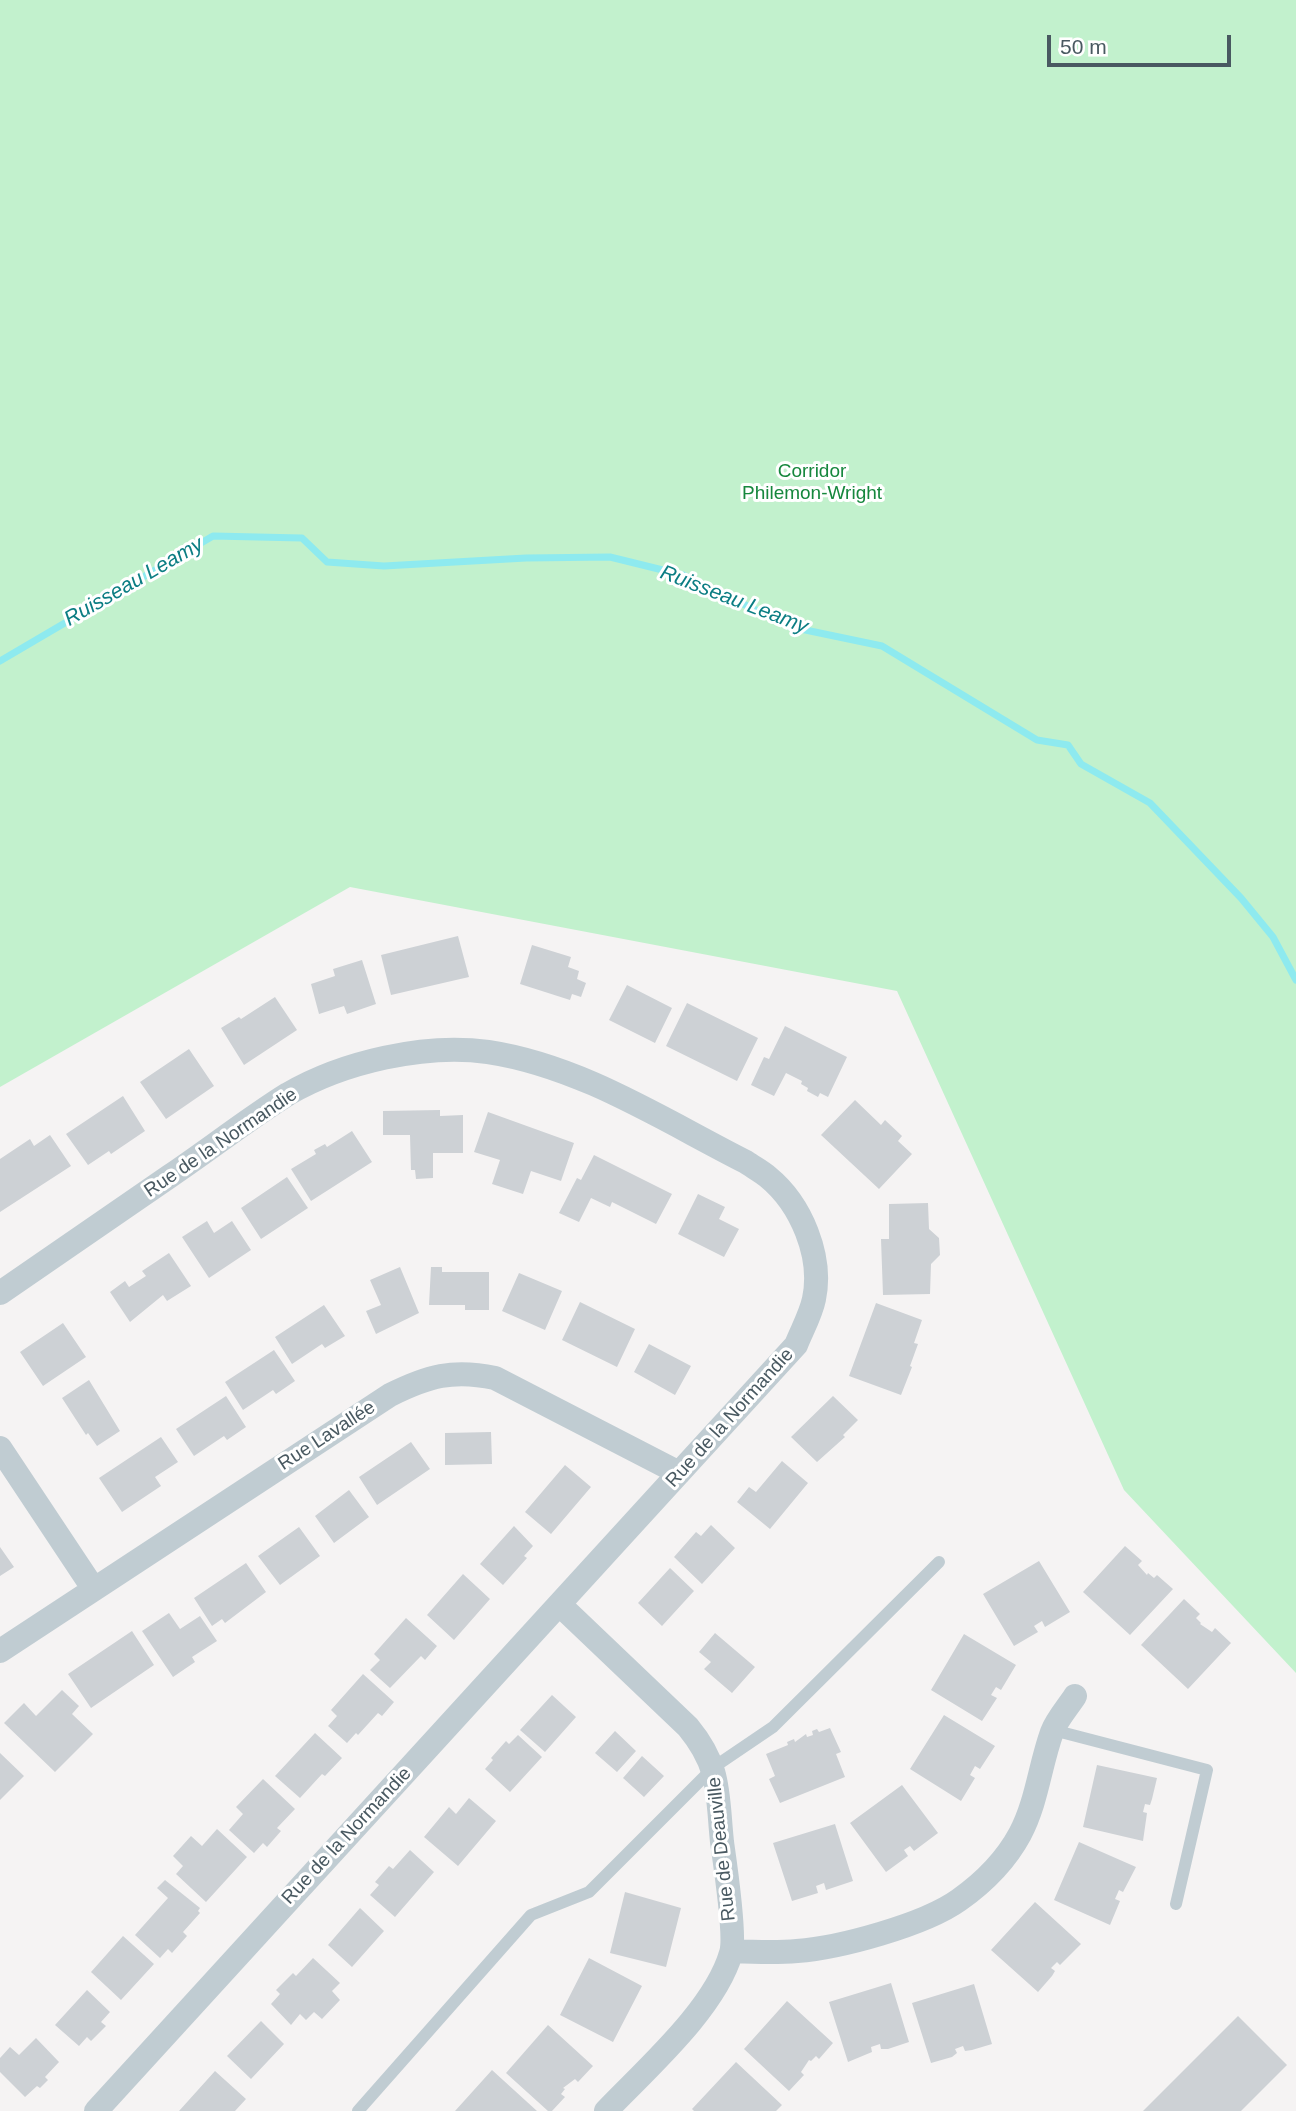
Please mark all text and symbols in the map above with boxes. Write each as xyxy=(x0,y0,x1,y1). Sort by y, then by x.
scale bar xyxy=(1051,21,1235,65)
text: 50 m xyxy=(1060,35,1107,58)
park label: Corridor Philemon-Wright xyxy=(742,461,882,505)
water label: Ruisseau Leamy xyxy=(60,532,208,632)
water label: Ruisseau Leamy xyxy=(656,560,812,640)
street label: Rue de la Normandie xyxy=(140,1083,302,1203)
street label: Rue de la Normandie xyxy=(661,1344,799,1492)
street label: Rue Lavallée xyxy=(274,1396,380,1476)
street label: Rue de la Normandie xyxy=(277,1763,417,1909)
street label: Rue de Deauville xyxy=(703,1776,741,1922)

